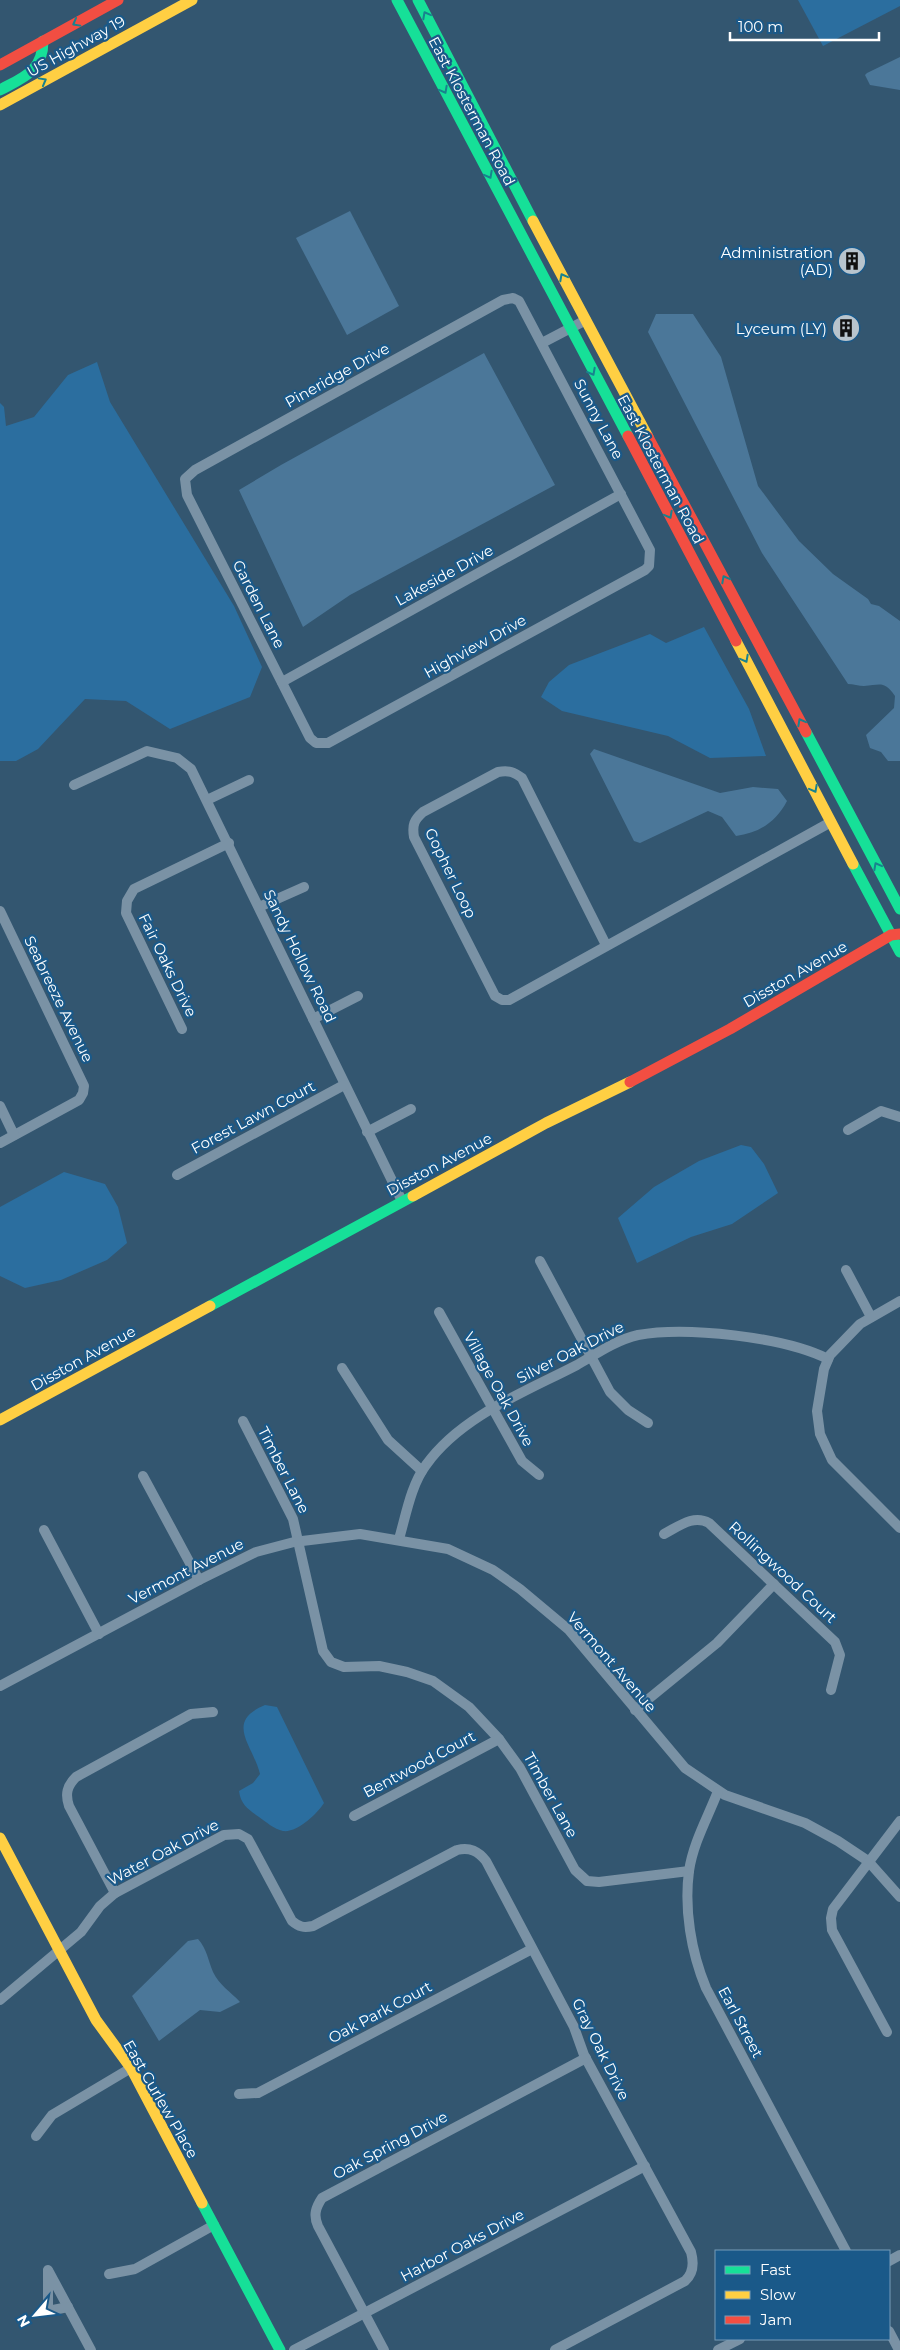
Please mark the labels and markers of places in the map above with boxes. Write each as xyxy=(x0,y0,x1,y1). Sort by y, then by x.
place label: Administration (AD) xyxy=(721,243,833,279)
building icon: Administration (AD) xyxy=(837,246,867,276)
building icon: Lyceum (LY) xyxy=(831,313,861,343)
place label: Lyceum (LY) xyxy=(736,319,827,338)

